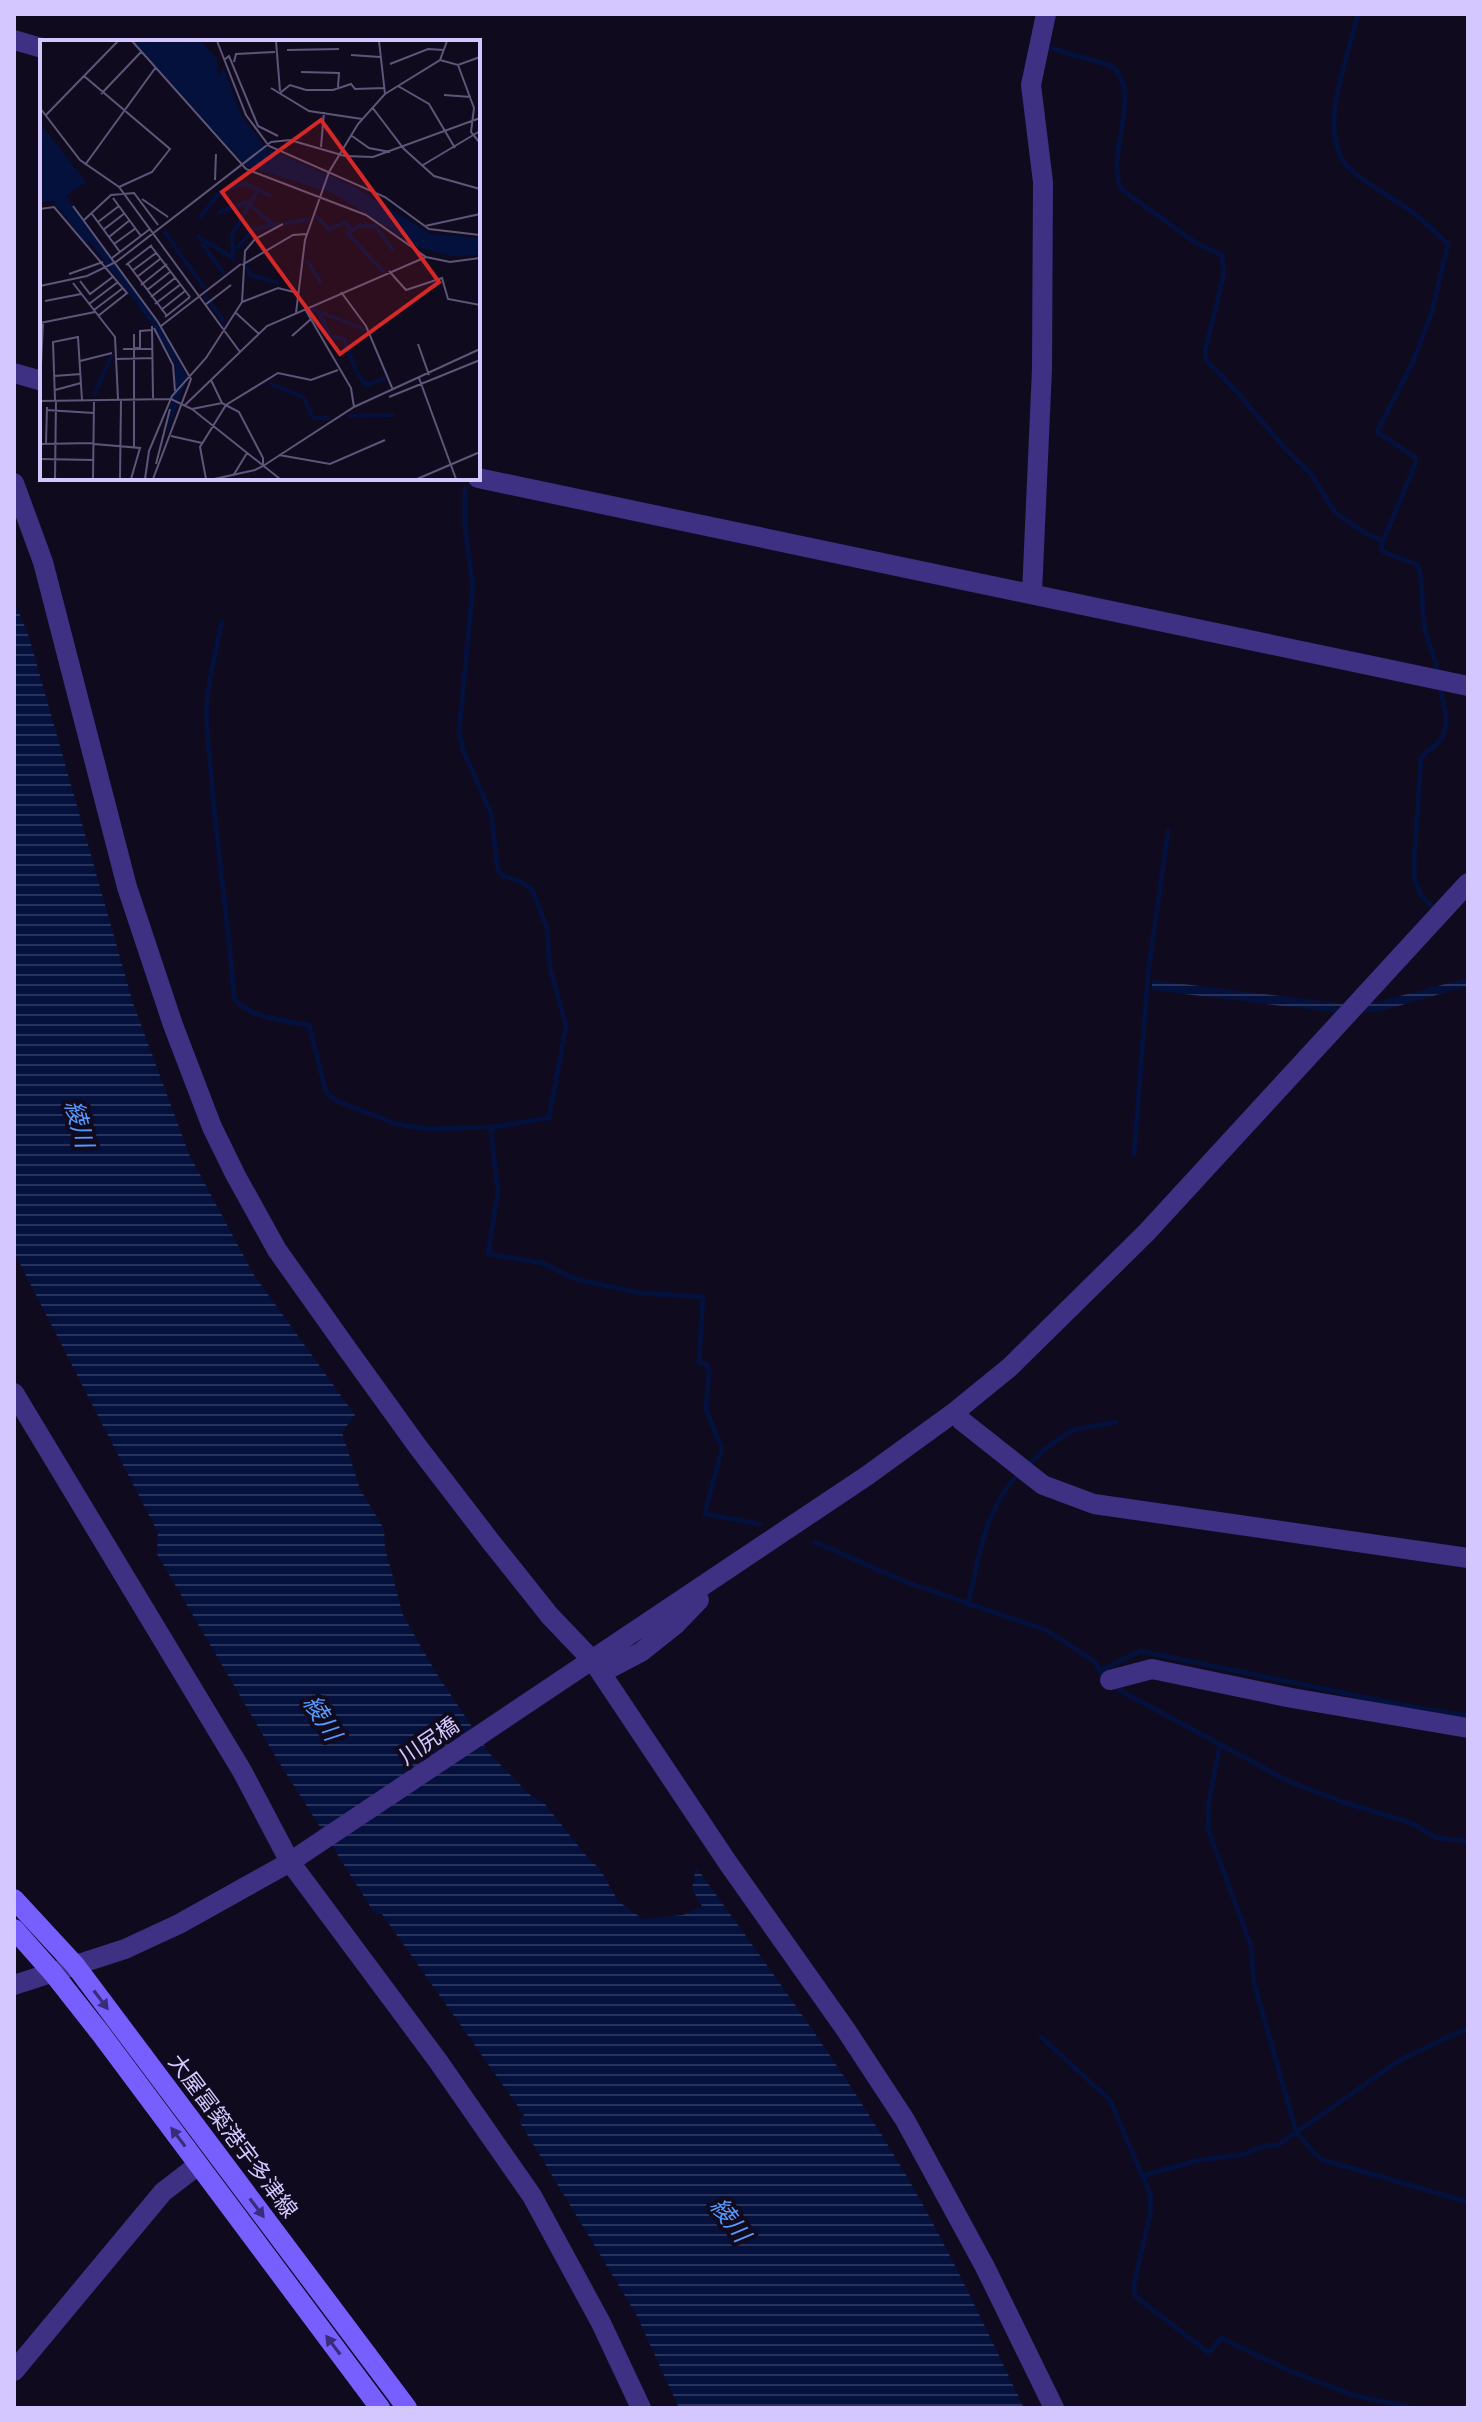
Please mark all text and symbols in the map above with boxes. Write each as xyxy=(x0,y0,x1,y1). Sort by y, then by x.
inset map xyxy=(40,40,480,480)
water label: 綾川 xyxy=(59,1097,100,1154)
water label: 綾川 xyxy=(297,1690,348,1748)
street label: 川尻橋 xyxy=(395,1712,463,1770)
one-way arrow xyxy=(93,1990,109,2011)
street label: 大屋冨築港宇多津線 xyxy=(163,2049,303,2223)
one-way arrow xyxy=(170,2127,186,2147)
water label: 綾川 xyxy=(704,2192,757,2250)
one-way arrow xyxy=(249,2198,265,2219)
one-way arrow xyxy=(326,2335,342,2356)

